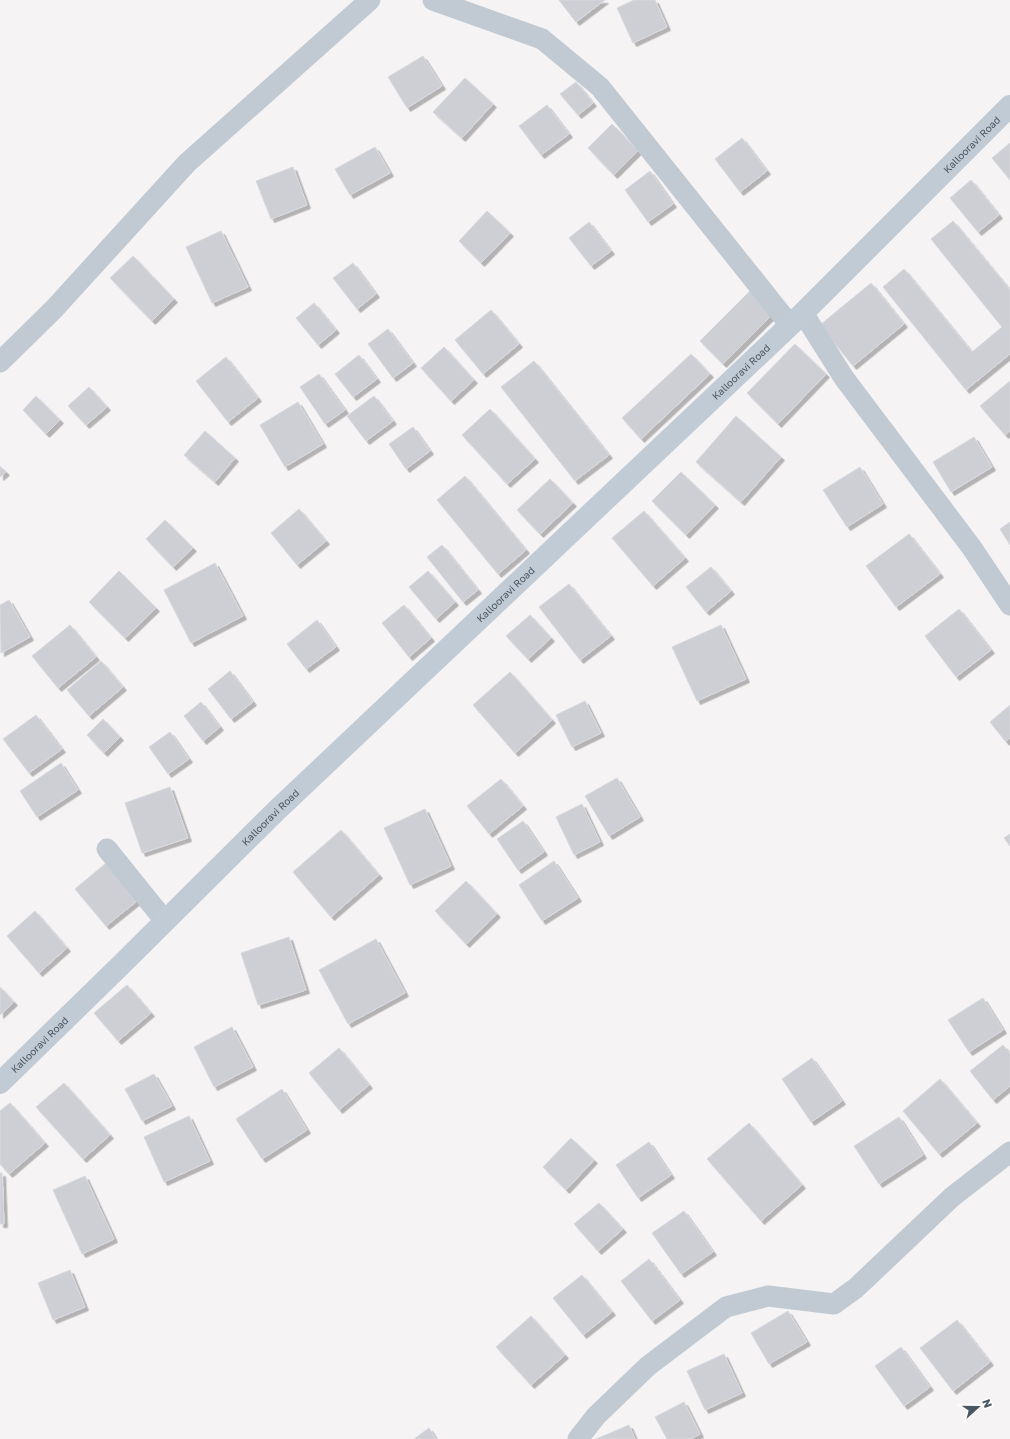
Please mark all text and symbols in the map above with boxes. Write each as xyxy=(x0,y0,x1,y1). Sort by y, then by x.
street label: Kallooravi Road xyxy=(941,114,1002,175)
street label: Kallooravi Road xyxy=(709,342,772,402)
street label: Kallooravi Road xyxy=(474,564,537,625)
street label: Kallooravi Road xyxy=(239,787,301,848)
street label: Kallooravi Road xyxy=(8,1014,71,1075)
north arrow xyxy=(958,1387,998,1427)
text: N xyxy=(980,1397,995,1409)

